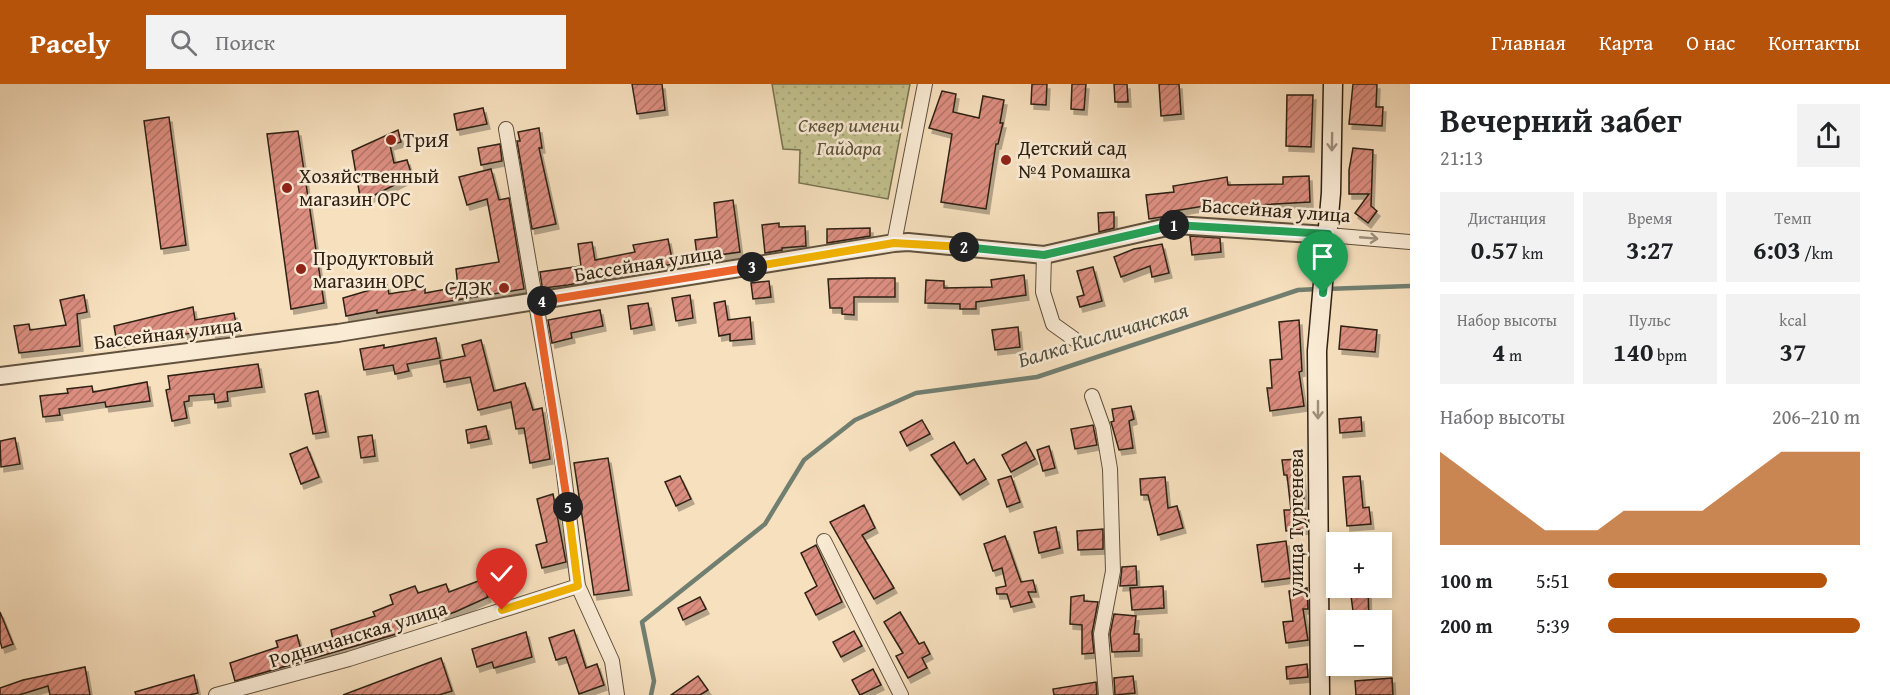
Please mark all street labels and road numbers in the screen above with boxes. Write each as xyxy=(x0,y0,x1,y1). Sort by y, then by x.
street label: Бассейная улица xyxy=(1200,190,1352,229)
street label: Бассейная улица xyxy=(572,236,724,289)
street label: Бассейная улица xyxy=(92,309,244,356)
street label: улица Тургенева xyxy=(1281,448,1310,598)
street label: Родничанская улица xyxy=(265,593,451,674)

